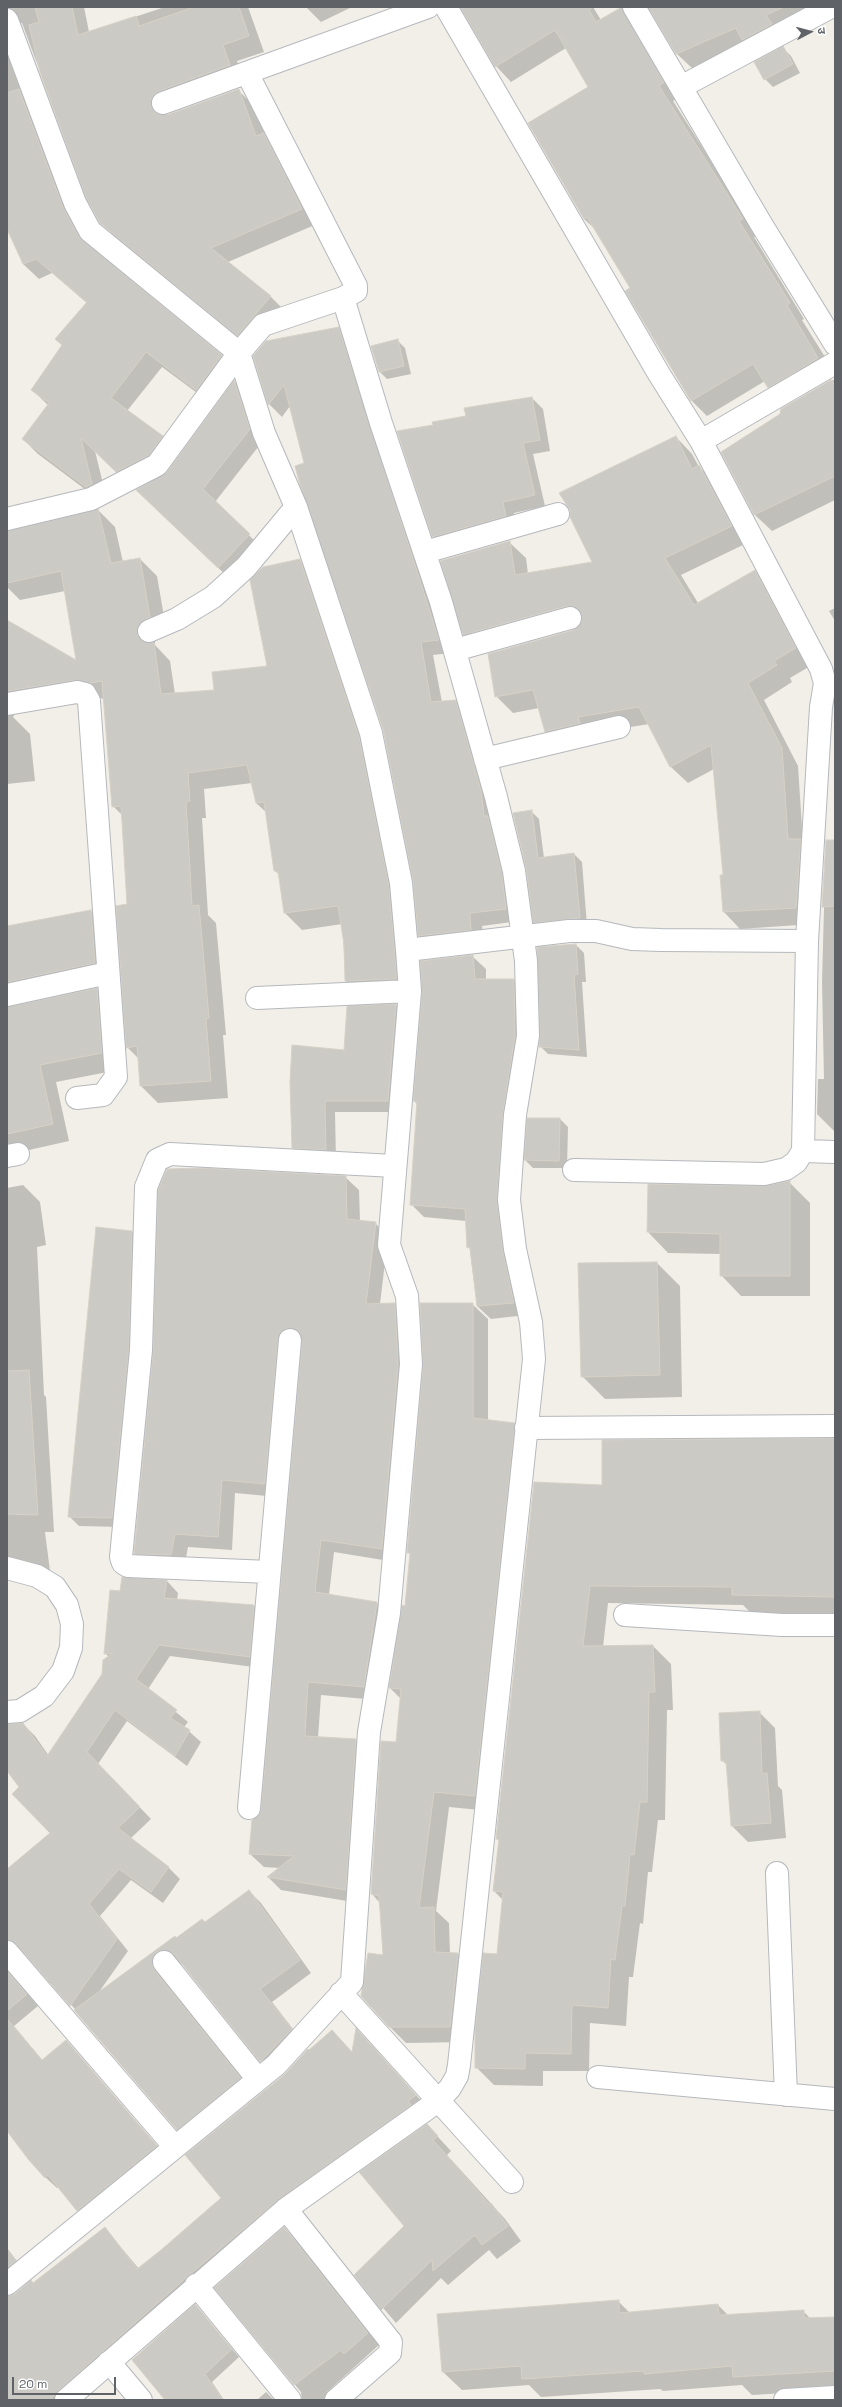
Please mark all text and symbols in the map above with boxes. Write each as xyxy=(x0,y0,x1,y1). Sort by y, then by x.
north arrow xyxy=(790,12,830,52)
text: उ xyxy=(815,27,829,35)
scale bar xyxy=(14,2369,118,2395)
text: 20 m xyxy=(19,2376,47,2392)

